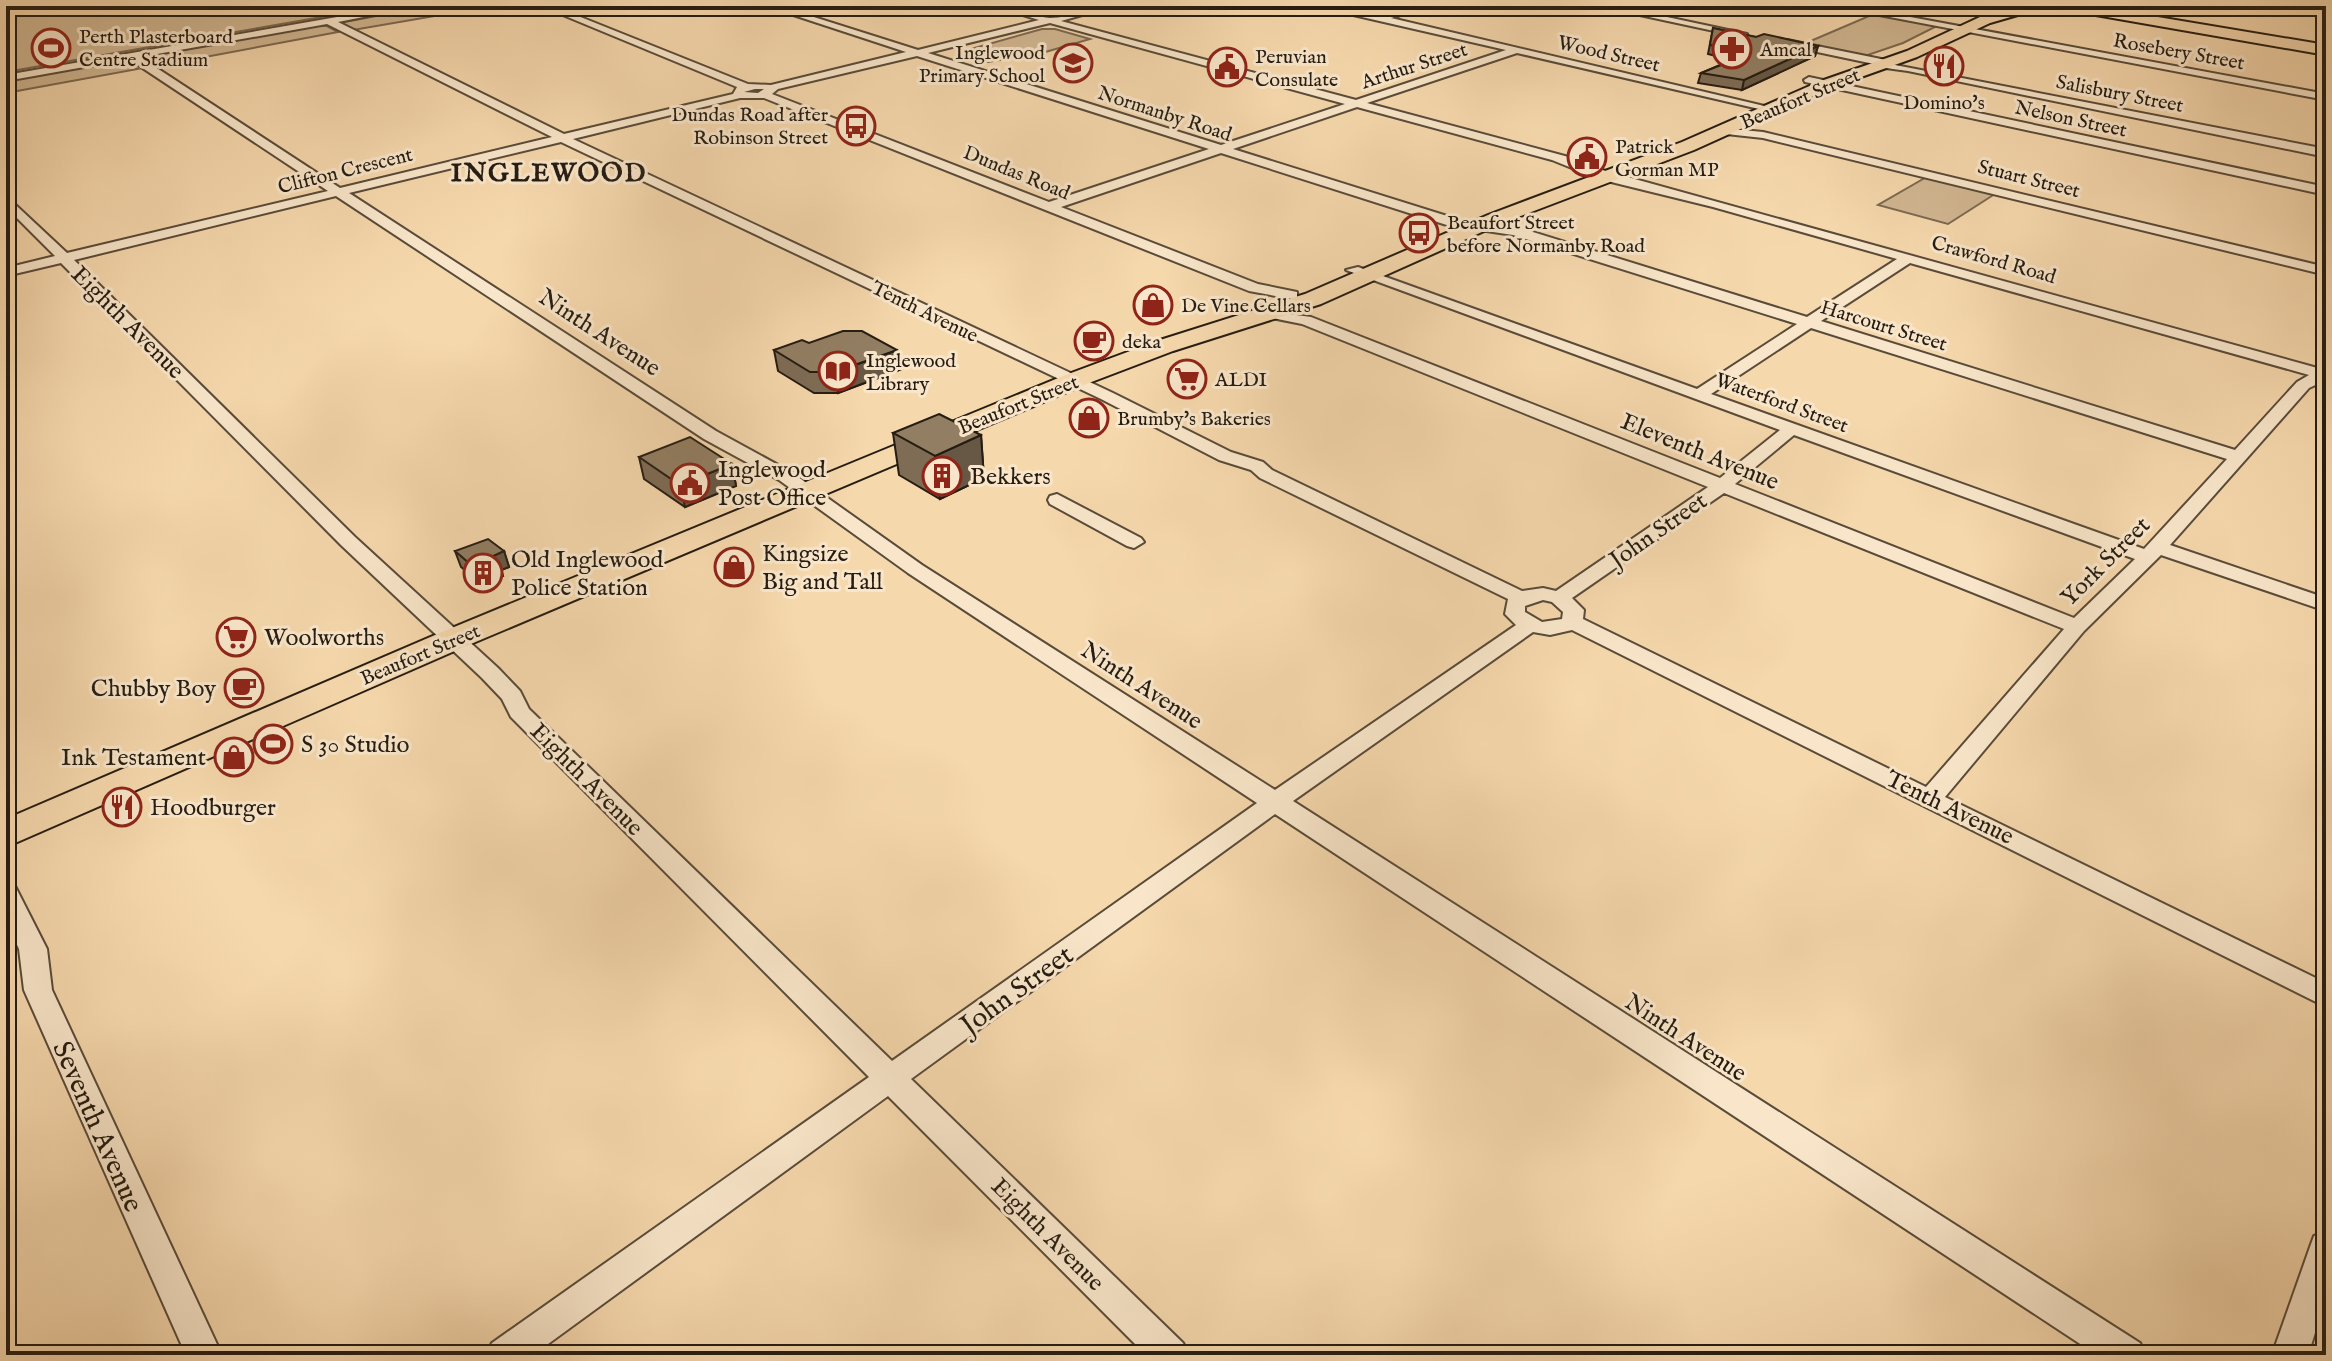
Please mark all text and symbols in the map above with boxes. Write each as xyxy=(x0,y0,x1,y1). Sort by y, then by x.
place label: Perth Plasterboard Centre Stadium xyxy=(79,25,233,73)
sports icon: Perth Plasterboard Centre Stadium xyxy=(30,27,72,69)
pharmacy icon: Amcal xyxy=(1711,28,1753,70)
street label: Rosebery Street xyxy=(2111,29,2247,76)
street label: Wood Street xyxy=(1555,31,1662,78)
street label: Arthur Street xyxy=(1357,38,1471,96)
place label: Amcal xyxy=(1759,38,1812,63)
place label: Inglewood Primary School xyxy=(919,41,1046,89)
school or university icon: Inglewood Primary School xyxy=(1052,42,1094,84)
place label: Peruvian Consulate xyxy=(1255,45,1338,93)
restaurant icon: Domino's xyxy=(1923,45,1965,87)
public building icon: Peruvian Consulate xyxy=(1206,46,1248,88)
street label: Beaufort Street xyxy=(1737,63,1864,136)
street label: Salisbury Street xyxy=(2054,70,2186,119)
street label: Normanby Road xyxy=(1094,81,1235,148)
place label: Domino's xyxy=(1903,91,1985,116)
street label: Nelson Street xyxy=(2012,95,2129,144)
place label: Dundas Road after Robinson Street xyxy=(671,103,829,151)
bus stop icon: Dundas Road after Robinson Street xyxy=(835,105,877,147)
place label: Patrick Gorman MP xyxy=(1615,135,1719,183)
public building icon: Patrick Gorman MP xyxy=(1566,136,1608,178)
street label: Dundas Road xyxy=(959,141,1074,206)
street label: Clifton Crescent xyxy=(275,143,415,200)
street label: Stuart Street xyxy=(1975,155,2082,204)
district label: INGLEWOOD xyxy=(451,157,647,190)
place label: Beaufort Street before Normanby Road xyxy=(1447,211,1645,259)
bus stop icon: Beaufort Street before Normanby Road xyxy=(1398,212,1440,254)
street label: Crawford Road xyxy=(1928,231,2059,290)
street label: Eighth Avenue xyxy=(64,260,190,386)
street label: Tenth Avenue xyxy=(867,276,982,349)
street label: Ninth Avenue xyxy=(532,282,666,384)
shop icon: De Vine Cellars xyxy=(1132,284,1174,326)
place label: De Vine Cellars xyxy=(1181,294,1311,319)
street label: Harcourt Street xyxy=(1817,295,1950,358)
cafe icon: deka xyxy=(1073,320,1115,362)
place label: deka xyxy=(1122,330,1162,355)
place label: Inglewood Library xyxy=(866,349,956,397)
library icon: Inglewood Library xyxy=(817,350,859,392)
supermarket icon: ALDI xyxy=(1166,358,1208,400)
place label: ALDI xyxy=(1214,368,1268,393)
street label: Waterford Street xyxy=(1712,368,1852,439)
street label: Beaufort Street xyxy=(955,370,1082,441)
shop icon: Brumby's Bakeries xyxy=(1068,397,1110,439)
place label: Brumby's Bakeries xyxy=(1117,407,1271,432)
street label: Eleventh Avenue xyxy=(1616,407,1783,498)
place label: Inglewood Post Office xyxy=(718,455,826,514)
building icon: Bekkers xyxy=(921,455,963,497)
public building icon: Inglewood Post Office xyxy=(669,462,711,504)
place label: Bekkers xyxy=(970,462,1051,493)
street label: John Street xyxy=(1601,486,1714,578)
street label: York Street xyxy=(2055,511,2157,613)
place label: Kingsize Big and Tall xyxy=(762,539,883,598)
place label: Old Inglewood Police Station xyxy=(511,545,663,604)
shop icon: Kingsize Big and Tall xyxy=(713,546,755,588)
building icon: Old Inglewood Police Station xyxy=(462,552,504,594)
supermarket icon: Woolworths xyxy=(215,616,257,658)
street label: Beaufort Street xyxy=(357,619,484,692)
place label: Woolworths xyxy=(264,623,384,654)
street label: Ninth Avenue xyxy=(1074,635,1208,737)
cafe icon: Chubby Boy xyxy=(223,667,265,709)
place label: Chubby Boy xyxy=(91,674,216,705)
street label: Eighth Avenue xyxy=(523,717,649,843)
sports icon: S 30 Studio xyxy=(252,723,294,765)
place label: S 30 Studio xyxy=(301,730,410,761)
shop icon: Ink Testament xyxy=(213,736,255,778)
place label: Ink Testament xyxy=(61,743,206,774)
street label: Tenth Avenue xyxy=(1880,764,2018,853)
restaurant icon: Hoodburger xyxy=(101,786,143,828)
place label: Hoodburger xyxy=(150,793,276,824)
street label: John Street xyxy=(952,938,1081,1045)
street label: Ninth Avenue xyxy=(1618,987,1752,1089)
street label: Seventh Avenue xyxy=(43,1036,150,1218)
street label: Eighth Avenue xyxy=(984,1172,1110,1298)

